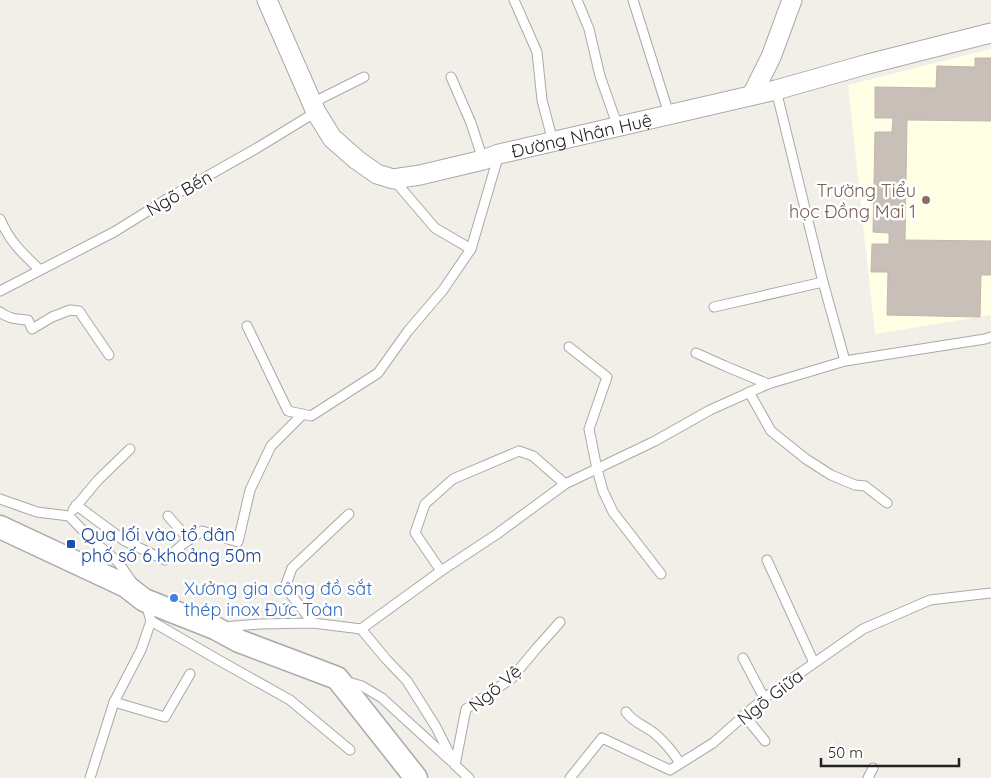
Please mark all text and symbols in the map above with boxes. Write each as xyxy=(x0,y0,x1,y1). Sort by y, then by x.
street label: Đường Nhân Huệ xyxy=(509,108,654,162)
street label: Ngõ Bến xyxy=(142,165,216,221)
place label: Trường Tiểu học Đồng Mai 1 xyxy=(789,179,916,223)
marker: Trường Tiểu học Đồng Mai 1 xyxy=(920,194,932,206)
place label: Qua lối vào tổ dân phố số 6 khoảng 50m xyxy=(81,523,262,567)
marker: Qua lối vào tổ dân phố số 6 khoảng 50m xyxy=(65,538,77,550)
place label: Xưởng gia công đồ sắt thép inox Đức Toàn xyxy=(184,577,372,621)
marker: Xưởng gia công đồ sắt thép inox Đức Toàn xyxy=(168,592,180,604)
street label: Ngõ Vệ xyxy=(464,659,526,717)
street label: Ngõ Giữa xyxy=(732,664,808,730)
scale bar xyxy=(821,736,958,768)
text: 50 m xyxy=(828,743,863,762)

